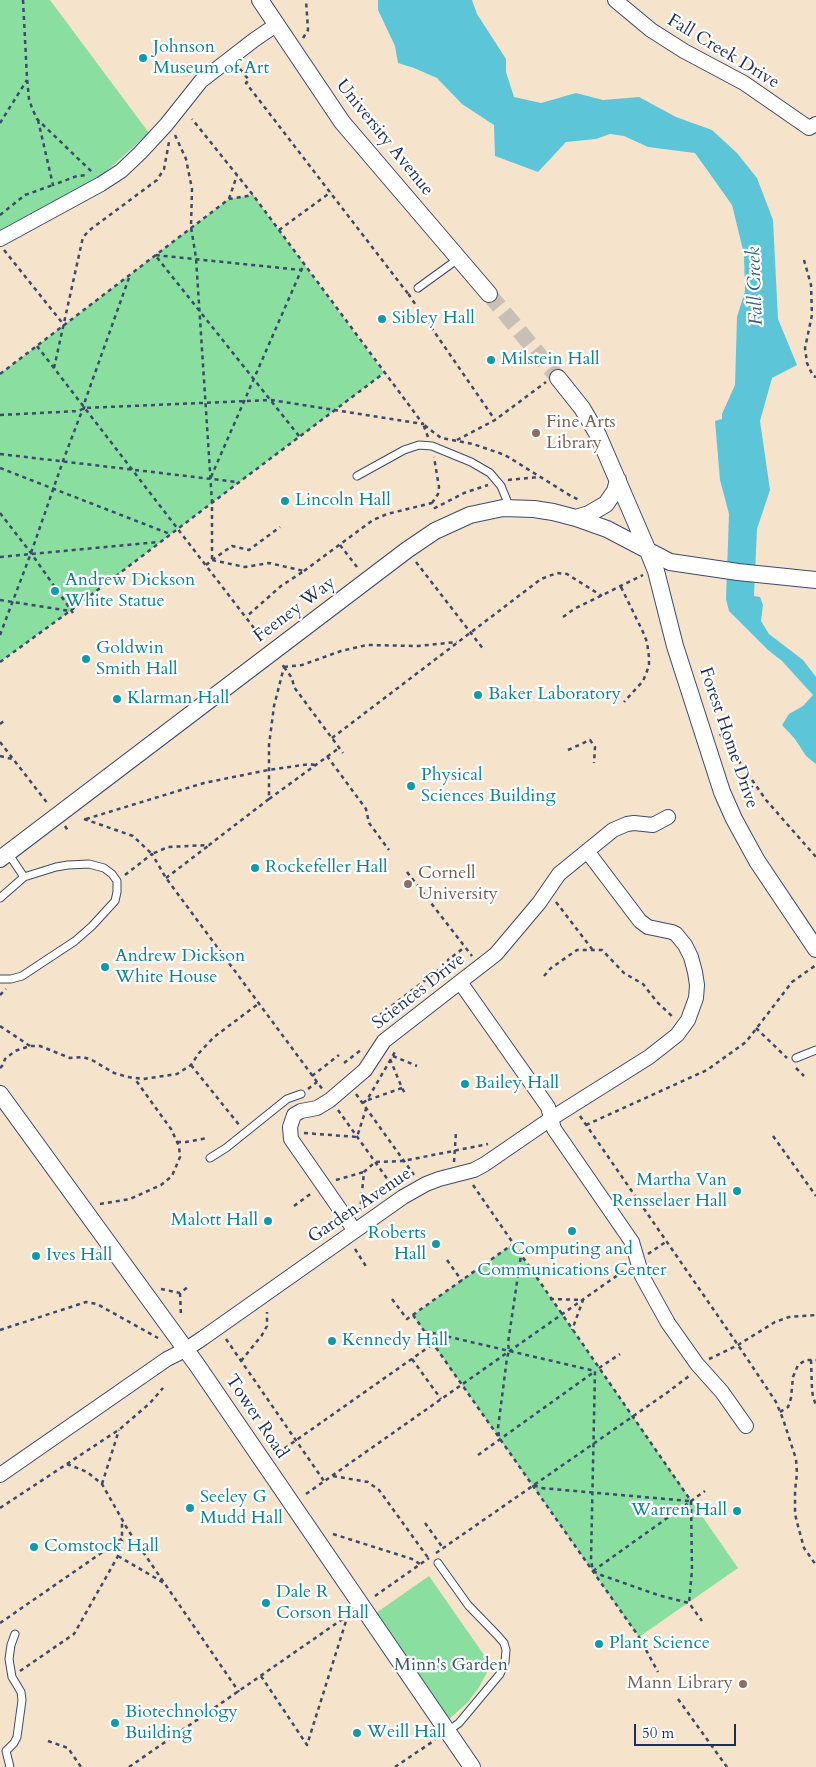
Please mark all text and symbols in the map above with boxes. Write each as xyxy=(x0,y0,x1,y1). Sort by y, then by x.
street label: Fall Creek Drive xyxy=(663,10,783,94)
place label: Johnson Museum of Art xyxy=(153,37,269,80)
marker: Johnson Museum of Art xyxy=(137,52,149,64)
street label: University Avenue xyxy=(331,76,437,200)
water label: Fall Creek xyxy=(743,246,769,326)
place label: Sibley Hall xyxy=(392,308,475,330)
marker: Sibley Hall xyxy=(376,313,388,325)
place label: Milstein Hall xyxy=(501,349,600,371)
marker: Milstein Hall xyxy=(485,354,497,366)
place label: Fine Arts Library xyxy=(546,412,616,454)
marker: Fine Arts Library xyxy=(530,427,542,439)
place label: Lincoln Hall xyxy=(295,490,391,512)
marker: Lincoln Hall xyxy=(279,495,291,507)
place label: Andrew Dickson White Statue xyxy=(65,570,195,612)
street label: Feeney Way xyxy=(250,572,340,648)
marker: Andrew Dickson White Statue xyxy=(49,585,61,597)
place label: Goldwin Smith Hall xyxy=(96,638,178,681)
marker: Goldwin Smith Hall xyxy=(80,653,92,665)
street label: Forest Home Drive xyxy=(694,665,762,811)
place label: Baker Laboratory xyxy=(488,684,621,706)
place label: Klarman Hall xyxy=(127,688,229,710)
marker: Baker Laboratory xyxy=(472,689,484,701)
marker: Klarman Hall xyxy=(111,693,123,705)
place label: Physical Sciences Building xyxy=(421,765,556,808)
marker: Physical Sciences Building xyxy=(405,780,417,792)
place label: Rockefeller Hall xyxy=(265,857,388,879)
marker: Rockefeller Hall xyxy=(249,862,261,874)
place label: Cornell University xyxy=(418,863,498,906)
marker: Cornell University xyxy=(402,878,414,890)
place label: Andrew Dickson White House xyxy=(115,946,245,989)
street label: Sciences Drive xyxy=(368,949,470,1035)
marker: Andrew Dickson White House xyxy=(99,961,111,973)
place label: Bailey Hall xyxy=(475,1073,559,1095)
marker: Bailey Hall xyxy=(459,1078,471,1090)
street label: Garden Avenue xyxy=(304,1164,416,1248)
place label: Martha Van Rensselaer Hall xyxy=(612,1170,727,1212)
marker: Martha Van Rensselaer Hall xyxy=(731,1185,743,1197)
place label: Malott Hall xyxy=(171,1210,258,1232)
marker: Malott Hall xyxy=(262,1215,274,1227)
place label: Roberts Hall xyxy=(368,1223,426,1266)
marker: Computing and Communications Center xyxy=(566,1225,578,1237)
marker: Roberts Hall xyxy=(430,1238,442,1250)
place label: Computing and Communications Center xyxy=(477,1239,667,1282)
place label: Ives Hall xyxy=(46,1245,112,1267)
marker: Ives Hall xyxy=(30,1250,42,1262)
place label: Kennedy Hall xyxy=(342,1330,448,1352)
marker: Kennedy Hall xyxy=(326,1335,338,1347)
street label: Tower Road xyxy=(220,1371,292,1463)
place label: Seeley G Mudd Hall xyxy=(200,1487,283,1530)
place label: Warren Hall xyxy=(631,1500,727,1522)
marker: Seeley G Mudd Hall xyxy=(184,1502,196,1514)
marker: Warren Hall xyxy=(731,1505,743,1517)
place label: Comstock Hall xyxy=(44,1536,159,1558)
marker: Comstock Hall xyxy=(28,1541,40,1553)
place label: Dale R Corson Hall xyxy=(276,1582,369,1625)
marker: Dale R Corson Hall xyxy=(260,1597,272,1609)
place label: Plant Science xyxy=(609,1633,710,1655)
marker: Plant Science xyxy=(593,1638,605,1650)
park label: Minn's Garden xyxy=(394,1655,508,1677)
place label: Mann Library xyxy=(627,1673,733,1695)
marker: Mann Library xyxy=(737,1678,749,1690)
place label: Biotechnology Building xyxy=(125,1702,238,1745)
scale bar xyxy=(636,1714,738,1746)
marker: Biotechnology Building xyxy=(109,1717,121,1729)
place label: Weill Hall xyxy=(367,1722,446,1744)
text: 50 m xyxy=(642,1723,674,1743)
marker: Weill Hall xyxy=(351,1727,363,1739)

